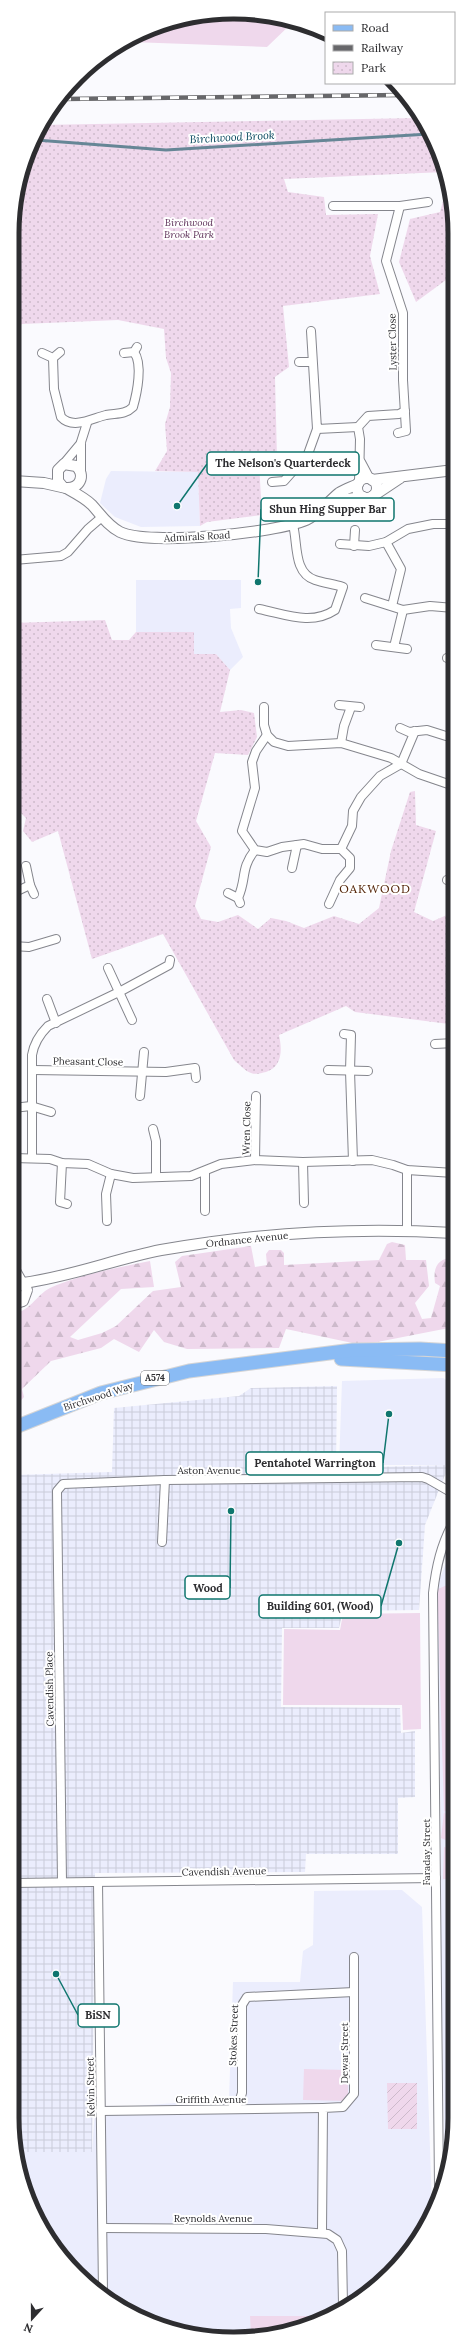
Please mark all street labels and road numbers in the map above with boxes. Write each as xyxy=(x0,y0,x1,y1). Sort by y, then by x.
street label: Lyster Close xyxy=(385,313,399,371)
street label: Admirals Road xyxy=(162,528,231,545)
street label: Pheasant Close xyxy=(53,1054,124,1069)
street label: Wren Close xyxy=(240,1100,253,1155)
street label: Ordnance Avenue xyxy=(205,1229,289,1250)
road number: A574 xyxy=(141,1371,169,1385)
street label: Birchwood Way xyxy=(62,1379,135,1414)
street label: Aston Avenue xyxy=(176,1464,241,1477)
street label: Cavendish Place xyxy=(42,1651,57,1727)
street label: Faraday Street xyxy=(420,1818,433,1885)
street label: Cavendish Avenue xyxy=(182,1864,267,1879)
street label: Stokes Street xyxy=(226,2004,241,2066)
street label: Dewar Street xyxy=(338,2022,351,2084)
street label: Kelvin Street xyxy=(83,2057,98,2117)
street label: Griffith Avenue xyxy=(175,2093,247,2106)
street label: Reynolds Avenue xyxy=(174,2212,253,2225)

